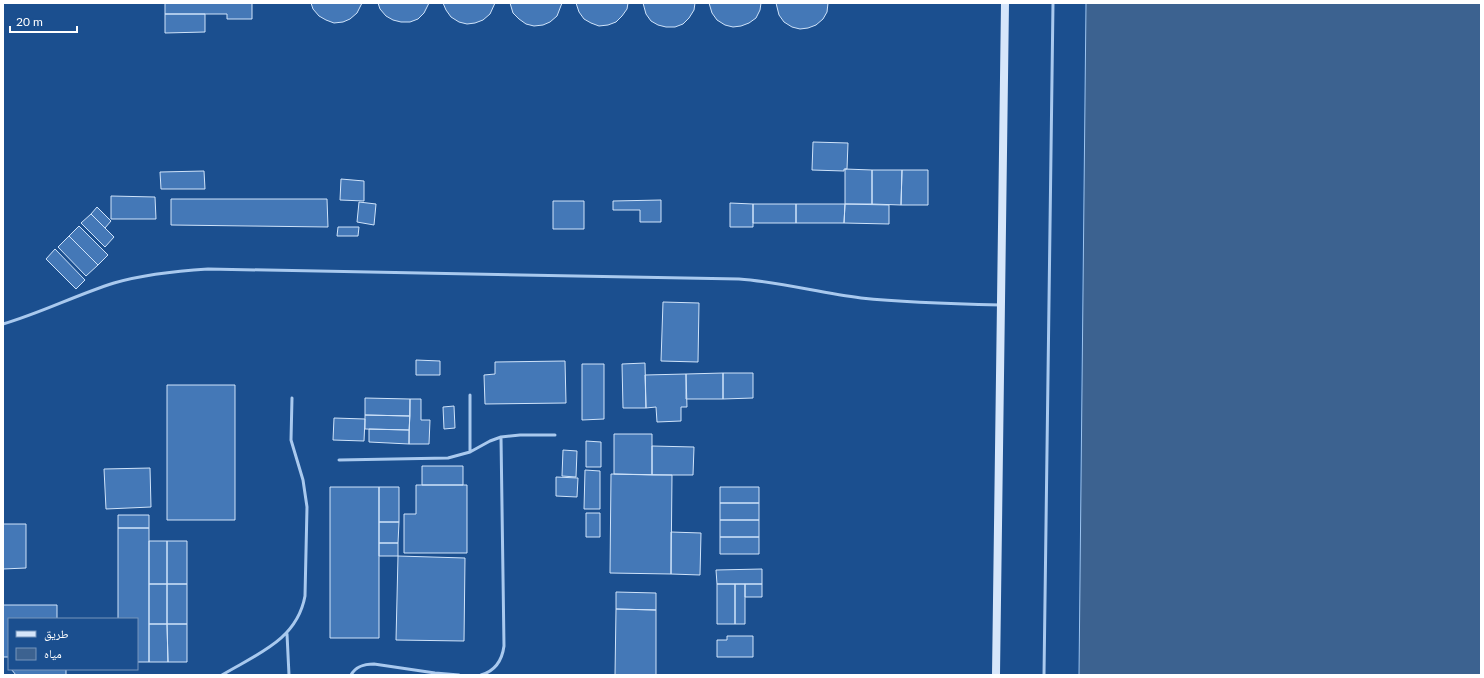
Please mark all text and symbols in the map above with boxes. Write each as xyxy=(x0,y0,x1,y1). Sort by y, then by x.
scale bar xyxy=(10,8,77,34)
text: 20 m xyxy=(16,14,43,29)
legend xyxy=(8,618,138,670)
text: طريق xyxy=(44,626,69,641)
text: مياه xyxy=(44,646,62,661)

